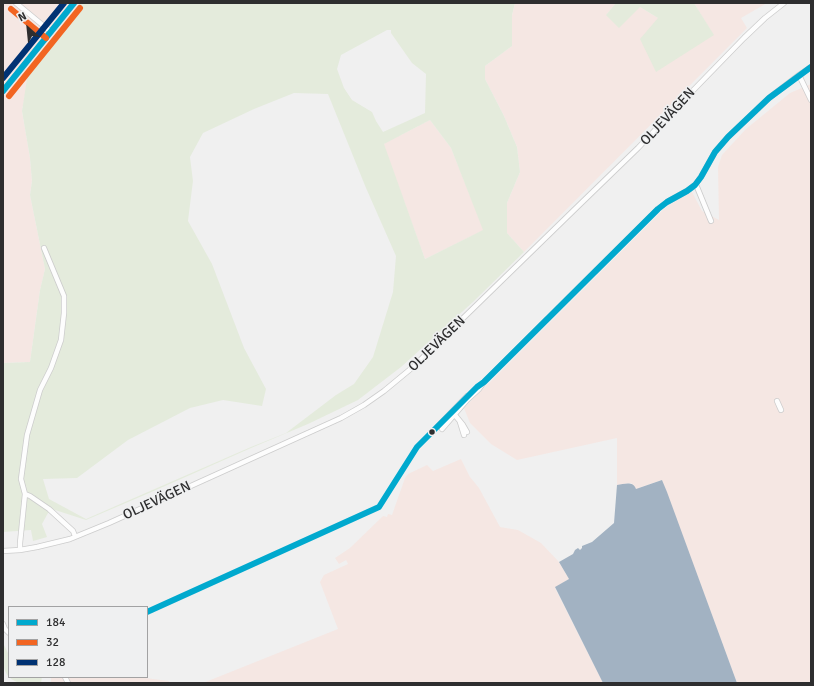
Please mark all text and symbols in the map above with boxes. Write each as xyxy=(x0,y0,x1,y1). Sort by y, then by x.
north arrow xyxy=(8,8,48,48)
text: N xyxy=(16,9,29,24)
street label: OLJEVÄGEN xyxy=(637,85,699,149)
street label: OLJEVÄGEN xyxy=(405,313,469,375)
unlabelled marker xyxy=(427,427,437,437)
street label: OLJEVÄGEN xyxy=(120,478,194,524)
legend xyxy=(8,606,148,678)
text: 184 xyxy=(46,615,65,630)
text: 32 xyxy=(46,635,59,650)
text: 128 xyxy=(46,655,65,670)

